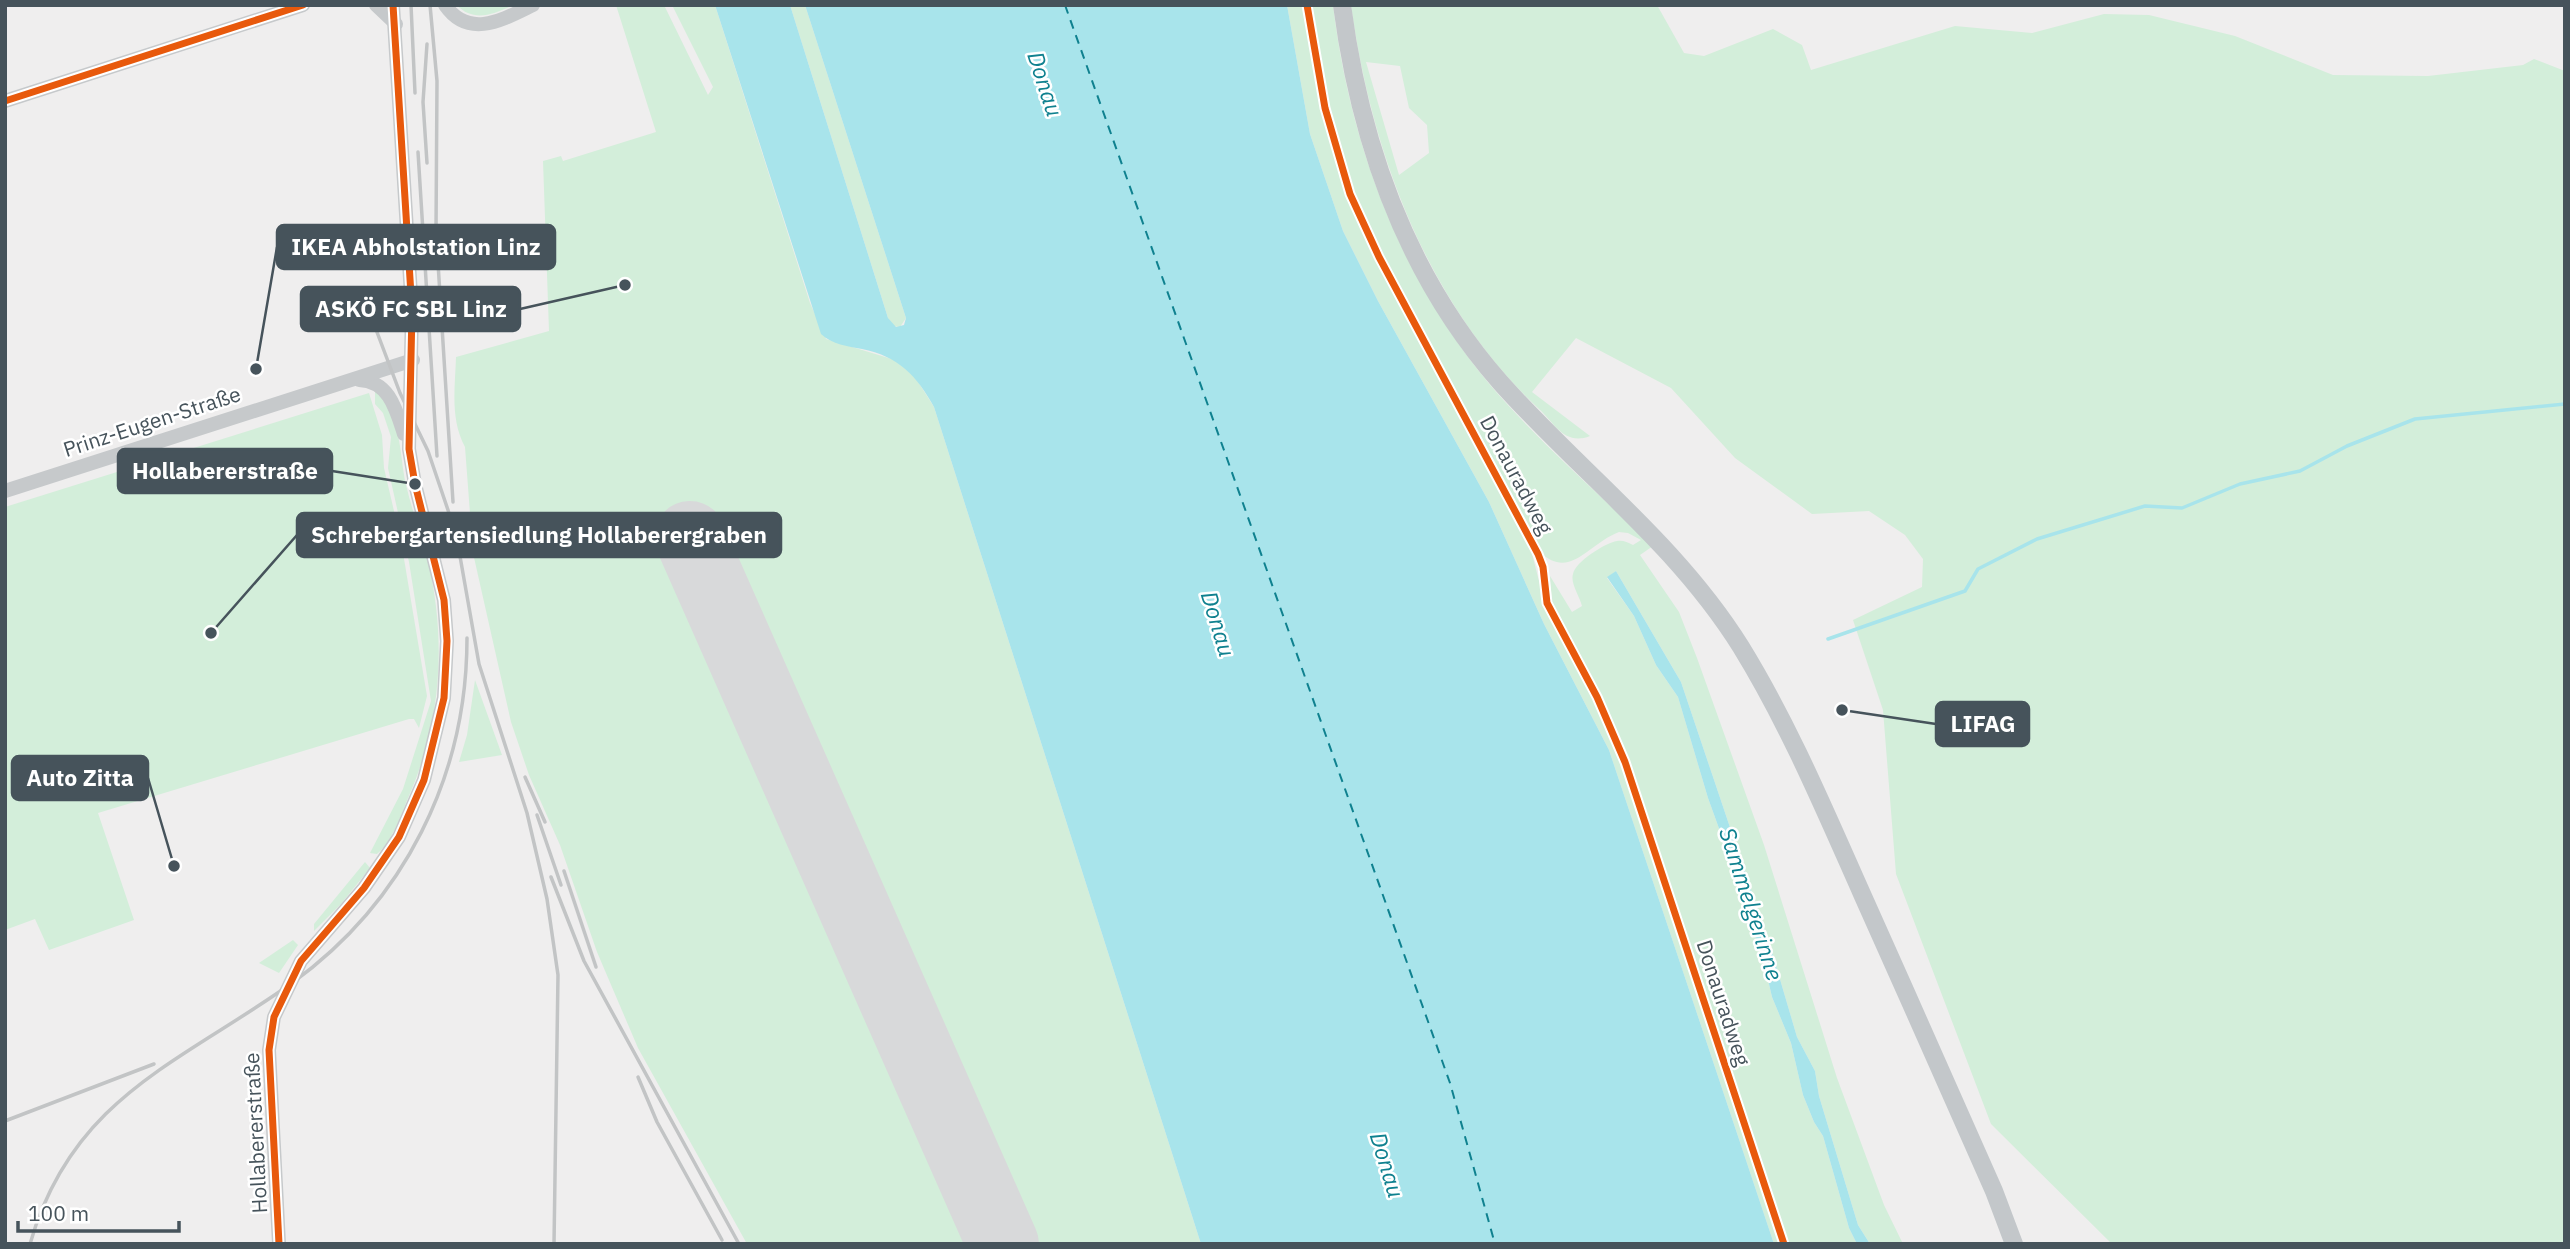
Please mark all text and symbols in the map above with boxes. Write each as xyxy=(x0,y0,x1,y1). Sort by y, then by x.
water label: Donau xyxy=(1021,47,1071,120)
callout: IKEA Abholstation Linz xyxy=(277,225,555,269)
text: IKEA Abholstation Linz xyxy=(291,231,541,261)
callout: ASKÖ FC SBL Linz xyxy=(301,287,520,331)
text: ASKÖ FC SBL Linz xyxy=(315,293,507,323)
street label: Prinz-Eugen-Straße xyxy=(59,379,244,463)
street label: Donauradweg xyxy=(1474,410,1560,539)
callout: Hollabererstraße xyxy=(118,449,332,493)
text: Hollabererstraße xyxy=(132,455,318,485)
callout: Schrebergartensiedlung Hollaberergraben xyxy=(297,513,781,557)
text: Schrebergartensiedlung Hollaberergraben xyxy=(311,519,767,549)
water label: Donau xyxy=(1195,587,1243,660)
callout: LIFAG xyxy=(1936,702,2029,746)
text: LIFAG xyxy=(1950,708,2016,738)
callout: Auto Zitta xyxy=(12,756,148,800)
text: Auto Zitta xyxy=(26,762,134,792)
water label: Sammelgerinne xyxy=(1713,823,1791,984)
street label: Donauradweg xyxy=(1690,936,1757,1069)
street label: Hollabererstraße xyxy=(237,1052,273,1214)
water label: Donau xyxy=(1364,1128,1412,1201)
scale bar xyxy=(18,1190,178,1234)
text: 100 m xyxy=(28,1199,89,1227)

